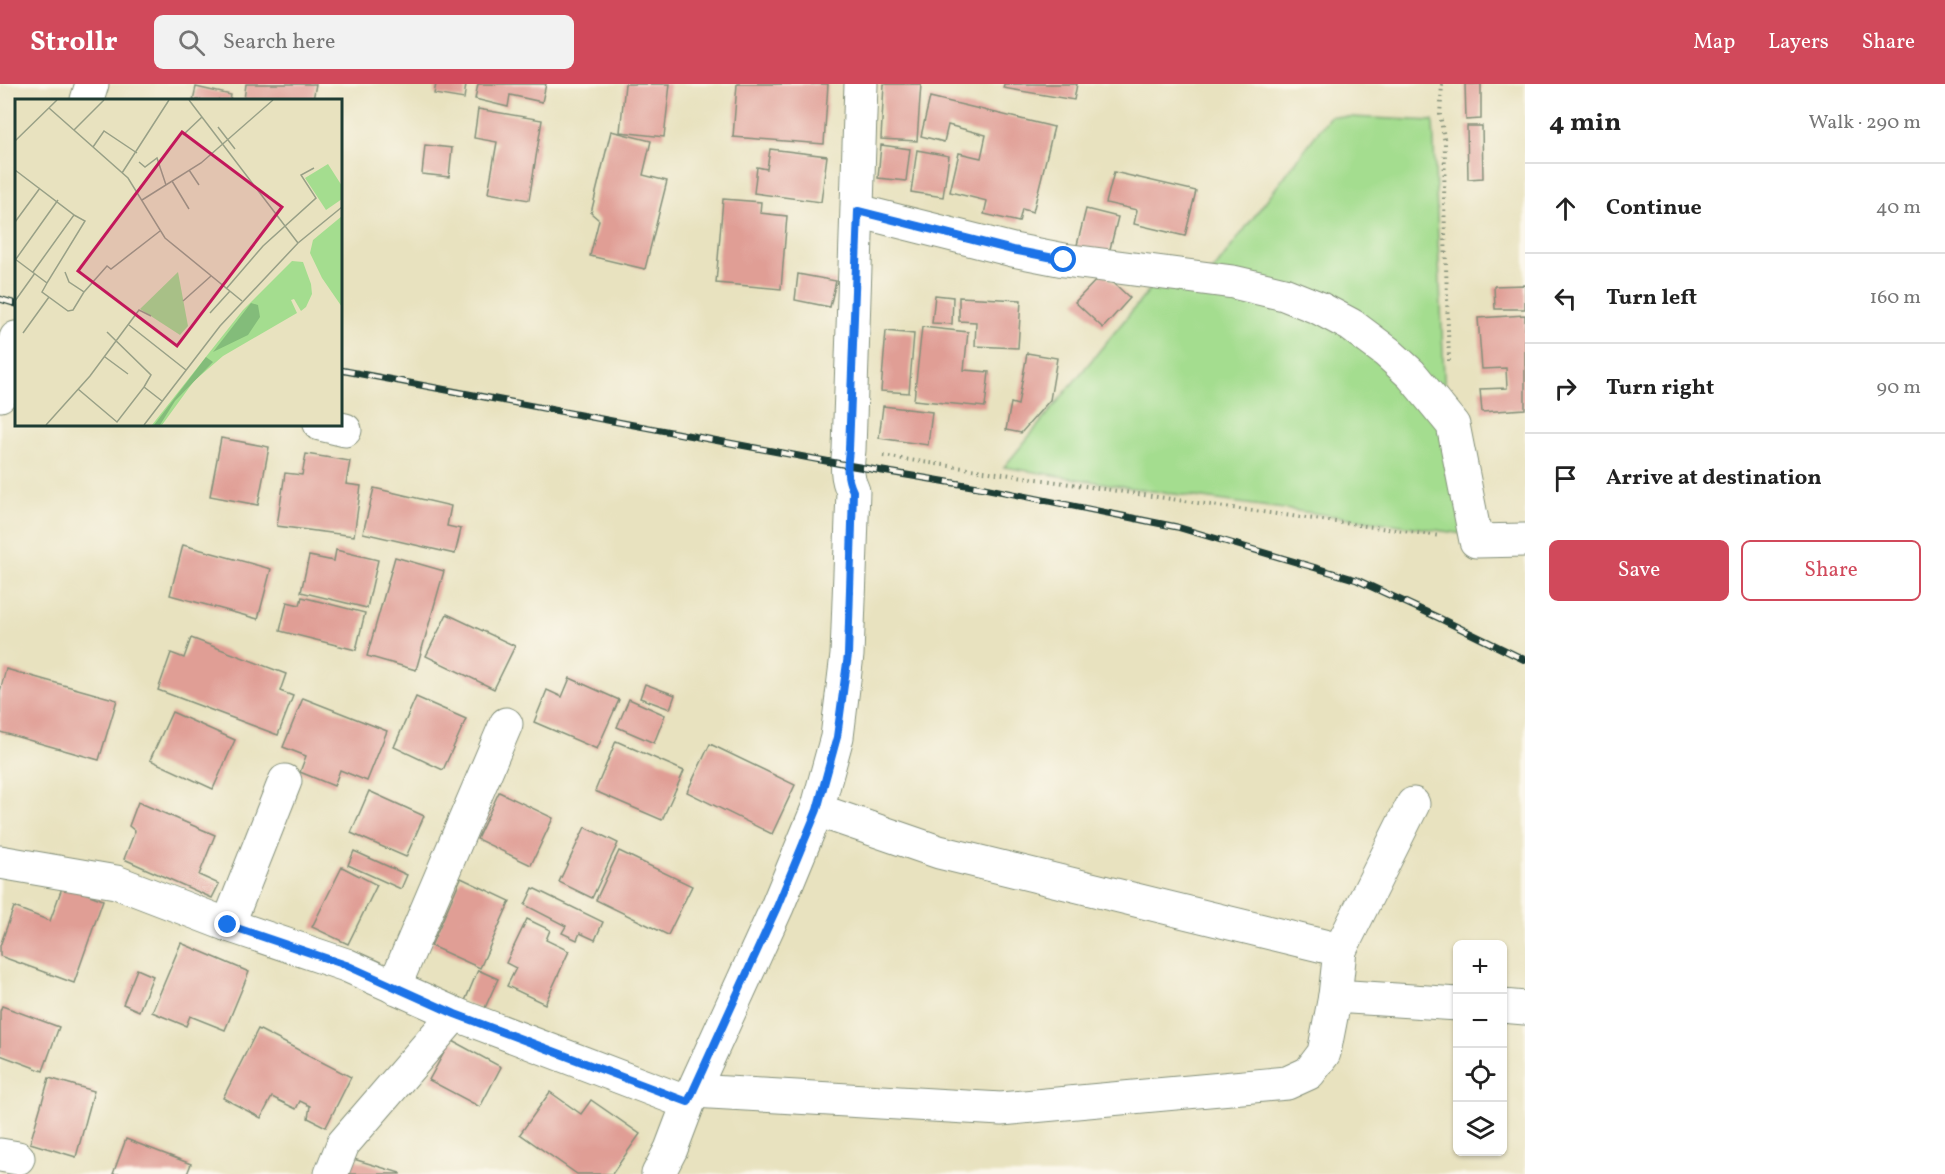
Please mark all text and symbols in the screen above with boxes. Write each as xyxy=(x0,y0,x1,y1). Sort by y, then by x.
search box xyxy=(154,15,574,69)
text: Strollr xyxy=(30,23,118,62)
icon: search xyxy=(175,26,208,59)
text: Search here xyxy=(223,27,335,58)
text: Map xyxy=(1693,28,1735,57)
text: Layers xyxy=(1768,28,1829,57)
text: Share xyxy=(1862,28,1915,57)
inset map xyxy=(15,99,342,426)
text: 4 min xyxy=(1549,105,1621,141)
text: Walk · 290 m xyxy=(1809,109,1921,137)
icon: ahead xyxy=(1549,192,1582,225)
text: Continue xyxy=(1606,193,1702,224)
text: 40 m xyxy=(1876,194,1921,222)
route start xyxy=(1050,246,1076,272)
icon: left xyxy=(1549,282,1582,315)
text: Turn left xyxy=(1606,283,1697,314)
text: 160 m xyxy=(1869,284,1921,312)
icon: right xyxy=(1549,372,1582,405)
text: Turn right xyxy=(1606,373,1714,404)
text: 90 m xyxy=(1877,374,1921,402)
icon: arrive xyxy=(1549,462,1582,495)
text: Arrive at destination xyxy=(1606,463,1822,494)
button: Save xyxy=(1549,540,1729,601)
button: Share xyxy=(1741,540,1921,601)
route end xyxy=(214,911,240,937)
map controls xyxy=(1453,940,1507,1156)
button: + xyxy=(1453,940,1507,994)
button: − xyxy=(1453,994,1507,1048)
button: locate xyxy=(1453,1048,1507,1102)
button: layers xyxy=(1453,1102,1507,1156)

